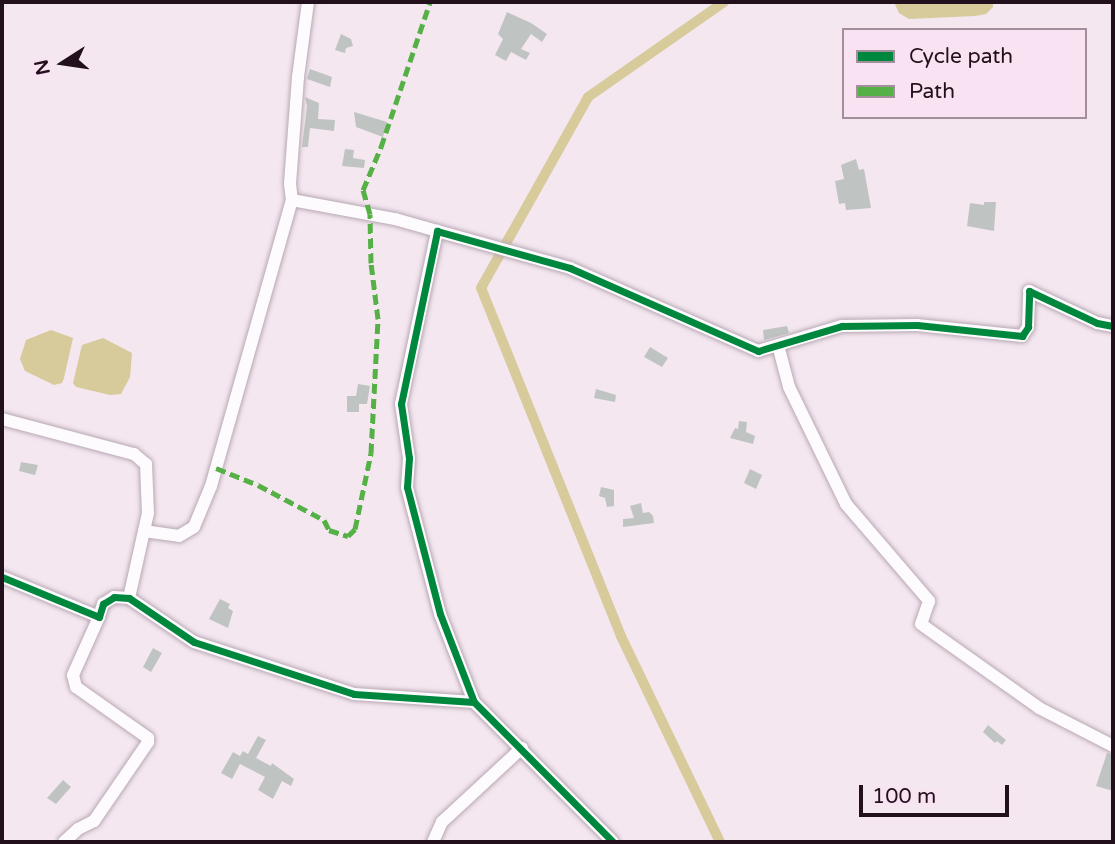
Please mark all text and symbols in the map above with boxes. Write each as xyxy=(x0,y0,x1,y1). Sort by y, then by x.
north arrow xyxy=(28,28,98,98)
legend xyxy=(842,28,1087,119)
text: Cycle path xyxy=(909,44,1013,69)
text: N xyxy=(30,58,55,77)
text: Path xyxy=(909,79,955,104)
scale bar xyxy=(863,770,1014,814)
text: 100 m xyxy=(872,784,936,809)

